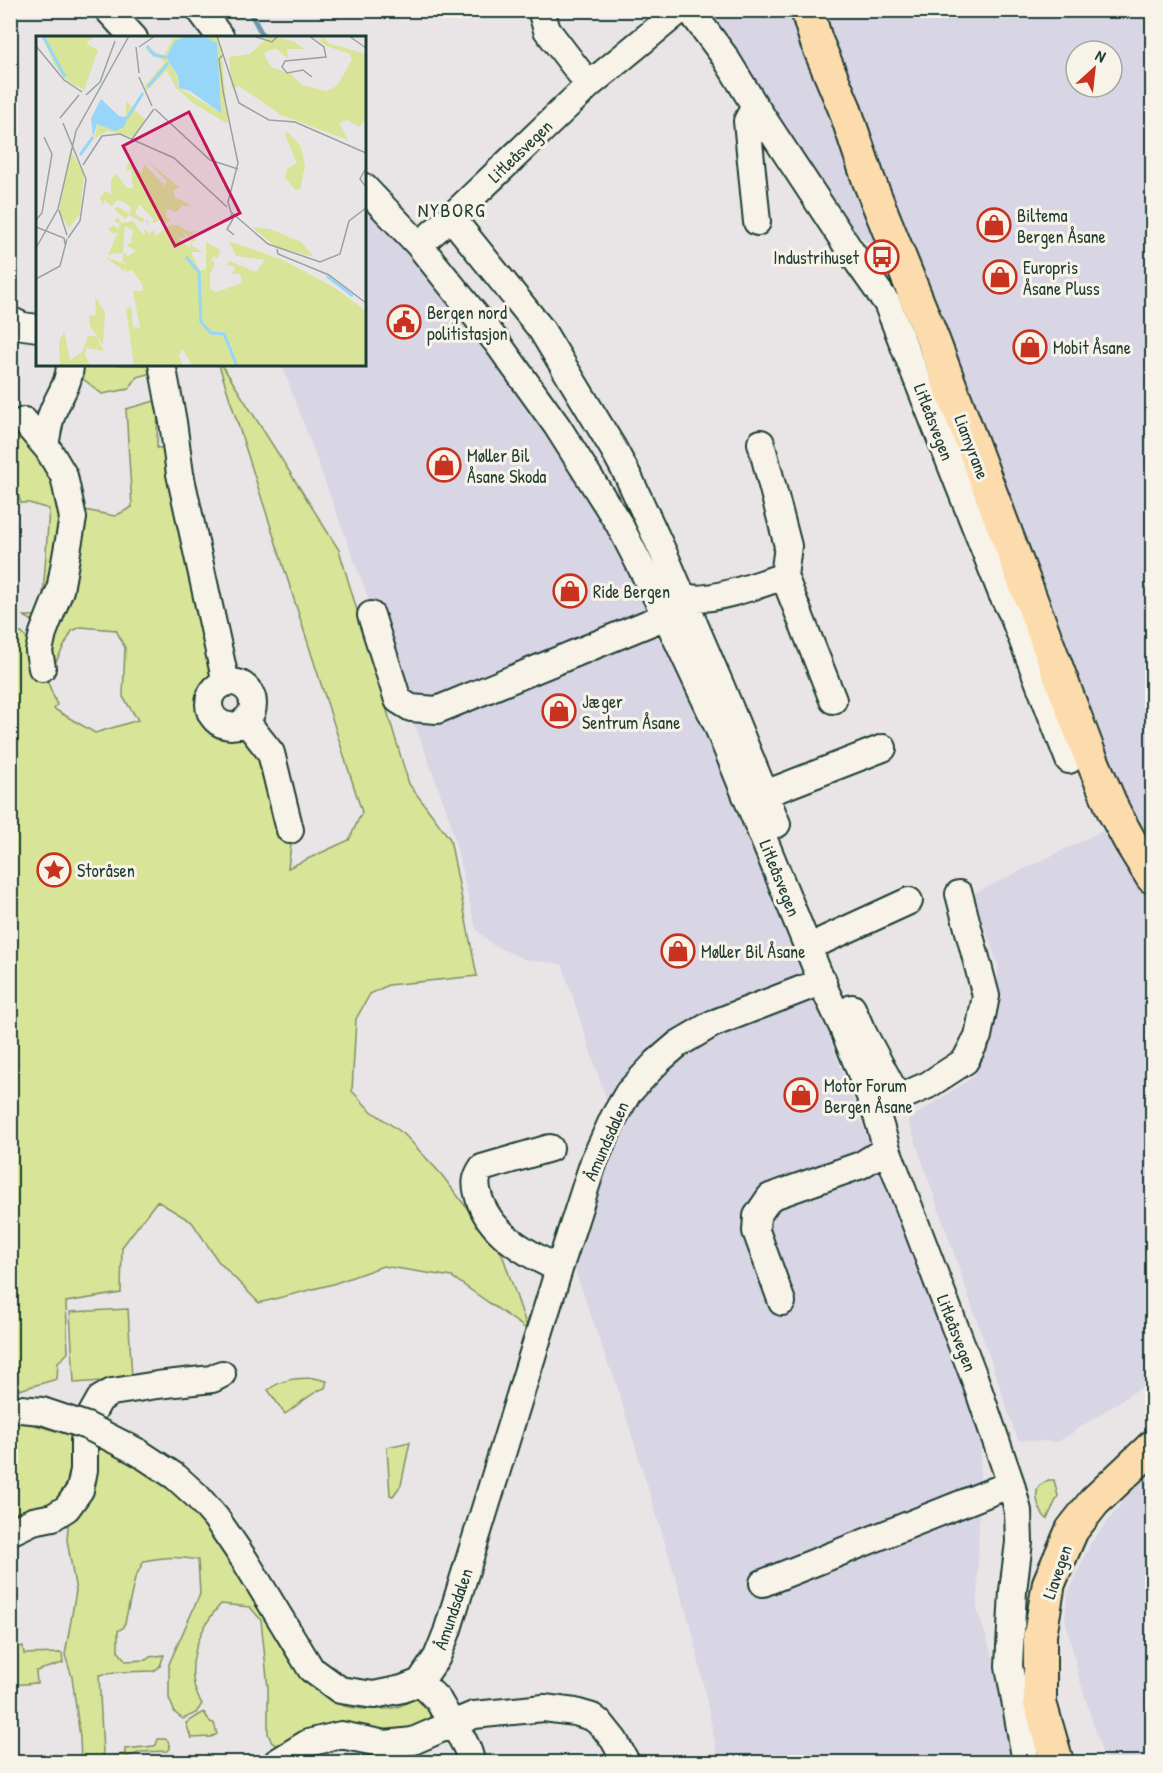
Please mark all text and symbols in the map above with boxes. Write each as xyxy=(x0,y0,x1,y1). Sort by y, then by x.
inset map xyxy=(36,36,366,366)
north arrow xyxy=(1064,39,1124,99)
text: N xyxy=(1092,44,1110,68)
street label: Litleåsvegen xyxy=(482,114,558,188)
district label: NYBORG xyxy=(418,196,486,223)
place label: Biltema Bergen Åsane xyxy=(1017,203,1106,249)
shop icon: Biltema Bergen Åsane xyxy=(976,207,1012,243)
bus stop icon: Industrihuset xyxy=(864,239,900,275)
place label: Industrihuset xyxy=(773,245,860,270)
place label: Europris Åsane Pluss xyxy=(1023,255,1100,301)
shop icon: Europris Åsane Pluss xyxy=(982,259,1018,295)
place label: Bergen nord politistasjon xyxy=(427,300,508,346)
public building icon: Bergen nord politistasjon xyxy=(386,304,422,340)
shop icon: Mobit Åsane xyxy=(1012,329,1048,365)
place label: Mobit Åsane xyxy=(1053,335,1131,360)
street label: Litleåsvegen xyxy=(908,380,960,464)
street label: Liamyrane xyxy=(948,411,996,483)
place label: Møller Bil Åsane Skoda xyxy=(467,443,546,489)
shop icon: Møller Bil Åsane Skoda xyxy=(426,447,462,483)
shop icon: Ride Bergen xyxy=(552,573,588,609)
place label: Ride Bergen xyxy=(593,579,670,604)
place label: Jæger Sentrum Åsane xyxy=(582,689,680,735)
shop icon: Jæger Sentrum Åsane xyxy=(541,693,577,729)
street label: Litleåsvegen xyxy=(753,836,807,920)
place icon: Storåsen xyxy=(36,852,72,888)
place label: Storåsen xyxy=(77,858,135,883)
shop icon: Møller Bil Åsane xyxy=(660,933,696,969)
place label: Møller Bil Åsane xyxy=(701,939,805,964)
place label: Motor Forum Bergen Åsane xyxy=(824,1073,913,1119)
shop icon: Motor Forum Bergen Åsane xyxy=(783,1077,819,1113)
street label: Åmundsdalen xyxy=(577,1097,635,1185)
street label: Litleåsvegen xyxy=(931,1291,983,1375)
street label: Liavegen xyxy=(1036,1542,1078,1602)
street label: Åmundsdalen xyxy=(427,1565,479,1653)

